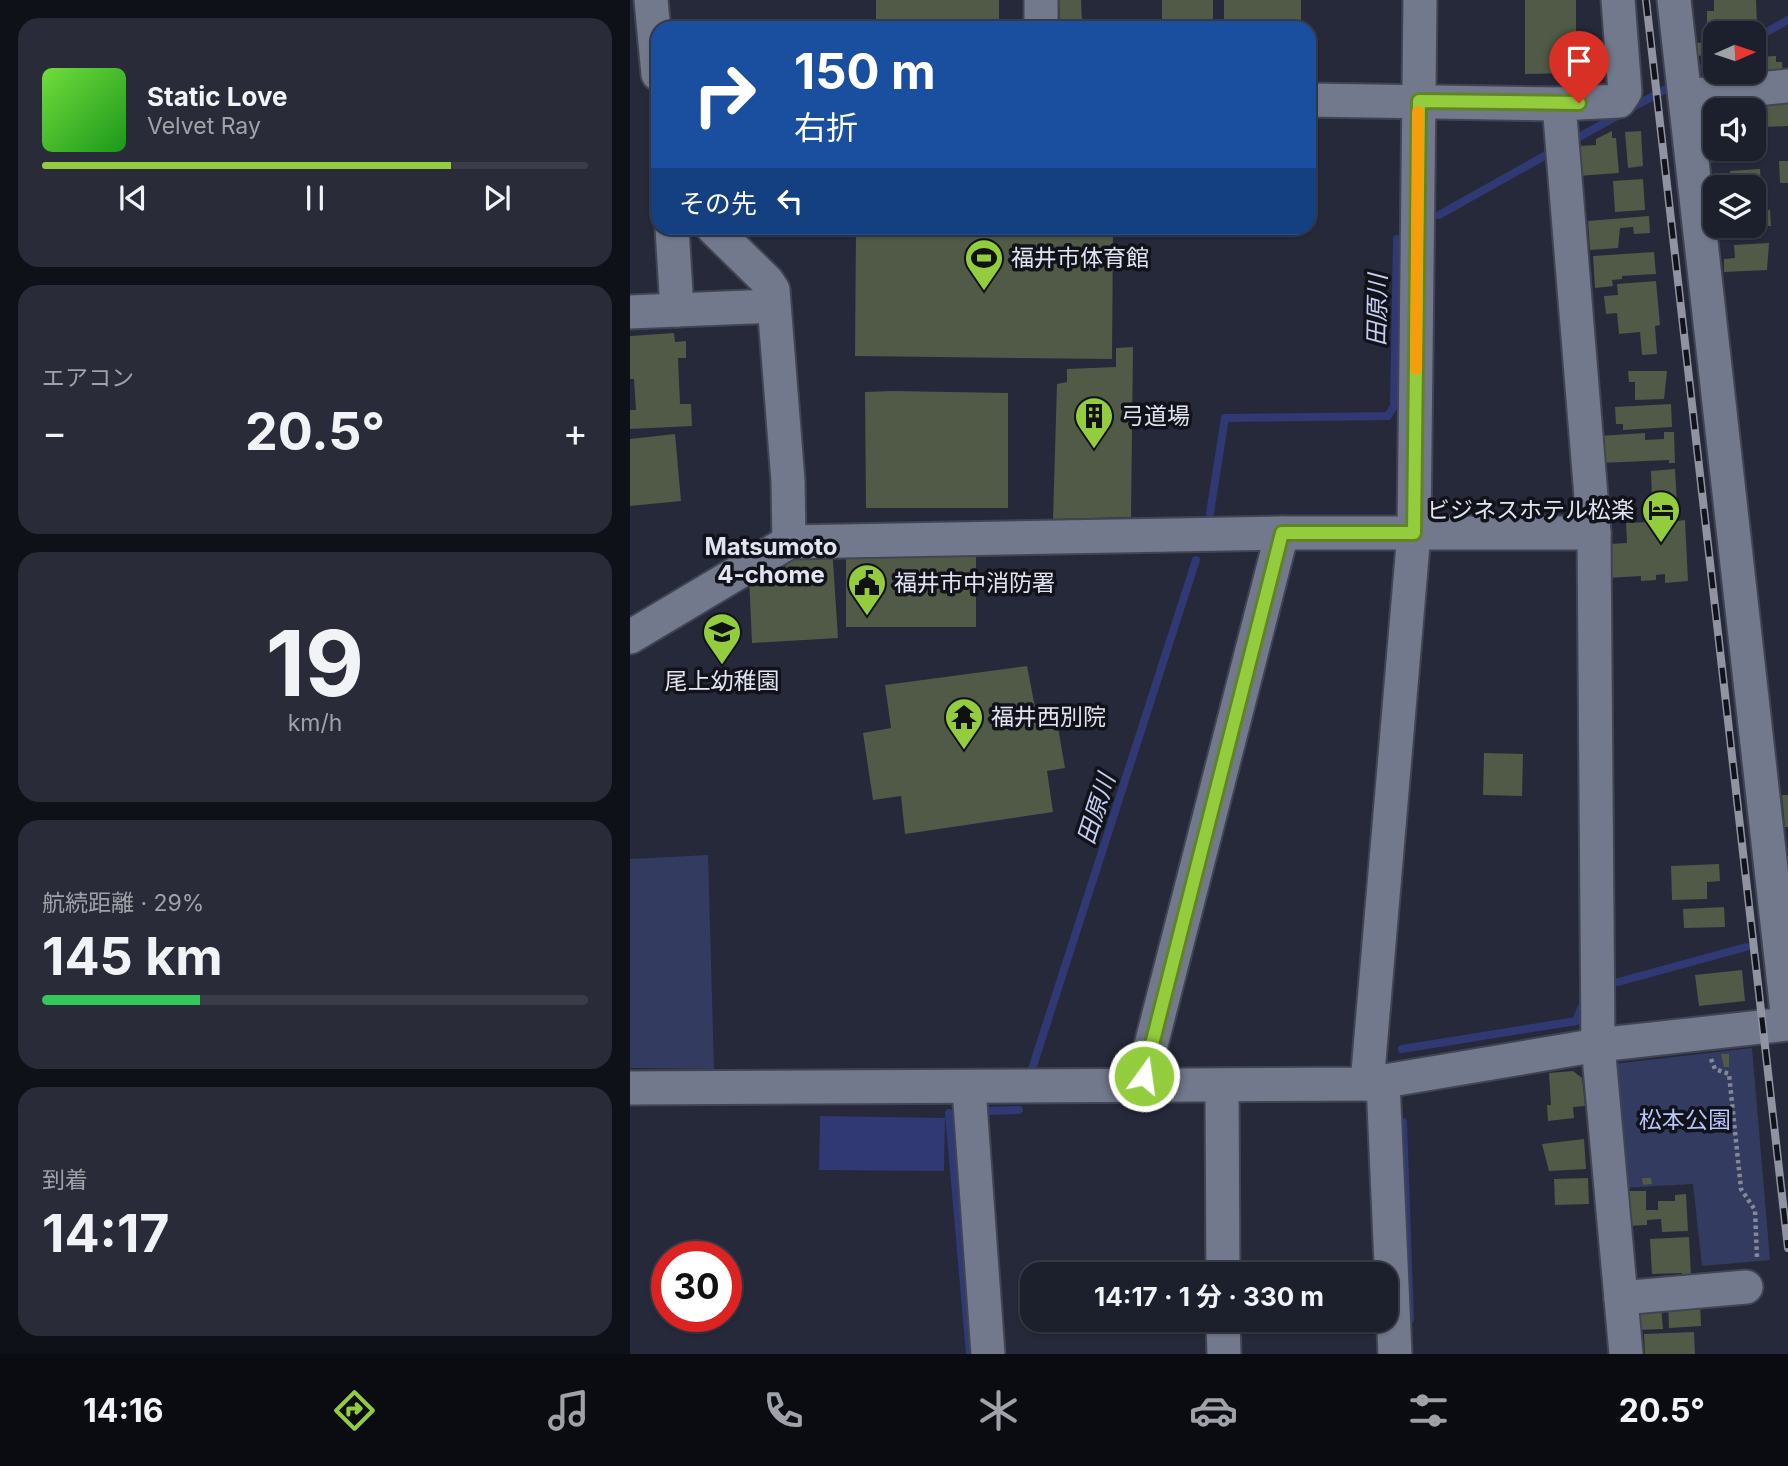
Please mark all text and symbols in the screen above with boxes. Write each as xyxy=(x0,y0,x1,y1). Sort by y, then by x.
north arrow xyxy=(1703,21,1766,84)
map controls xyxy=(1703,21,1766,238)
pin xyxy=(1549,31,1609,103)
text: 150 m xyxy=(794,42,936,101)
icon: arrive xyxy=(1560,42,1598,80)
icon: right xyxy=(679,49,770,140)
text: Static Love xyxy=(147,81,288,112)
button: sound xyxy=(1703,98,1766,161)
text: 右折 xyxy=(794,108,858,147)
text: Velvet Ray xyxy=(147,112,261,140)
button: layers xyxy=(1703,175,1766,238)
icon: previous xyxy=(114,179,152,217)
icon: pause xyxy=(296,179,334,217)
icon: next xyxy=(478,179,516,217)
icon: left xyxy=(771,182,809,220)
text: その先 xyxy=(679,188,757,219)
sports icon: 福井市体育館 xyxy=(963,237,1005,292)
place label: 福井市体育館 xyxy=(1011,244,1149,272)
water label: 田原川 xyxy=(1362,271,1392,346)
text: エアコン xyxy=(42,364,134,392)
building icon: 弓道場 xyxy=(1073,395,1115,450)
text: 20.5° xyxy=(245,400,385,463)
place label: 弓道場 xyxy=(1121,402,1190,430)
text: − xyxy=(42,409,67,455)
text: + xyxy=(563,409,588,455)
hotel icon: ビジネスホテル松楽 xyxy=(1640,489,1682,544)
place label: ビジネスホテル松楽 xyxy=(1427,496,1634,524)
district label: Matsumoto 4-chome xyxy=(704,532,838,589)
public building icon: 福井市中消防署 xyxy=(846,562,888,617)
place label: 福井市中消防署 xyxy=(894,569,1055,597)
text: 19 xyxy=(266,608,364,718)
school or university icon: 尾上幼稚園 xyxy=(701,611,743,666)
place label: 尾上幼稚園 xyxy=(665,667,780,695)
temple icon: 福井西別院 xyxy=(943,696,985,751)
place label: 福井西別院 xyxy=(991,703,1106,731)
text: km/h xyxy=(288,709,342,737)
water label: 田原川 xyxy=(1071,767,1122,848)
text: 航続距離 · 29% xyxy=(42,889,204,917)
text: 145 km xyxy=(42,925,223,988)
position arrow xyxy=(1107,1039,1181,1113)
park label: 松本公園 xyxy=(1639,1106,1731,1134)
text: 到着 xyxy=(42,1166,88,1194)
text: 14:17 xyxy=(42,1202,170,1265)
speed limit sign: 30 xyxy=(651,1241,742,1332)
text: 14:17 · 1 分 · 330 m xyxy=(1094,1281,1324,1312)
icon: directions xyxy=(330,1386,379,1435)
icon: music xyxy=(544,1386,593,1435)
icon: phone xyxy=(759,1386,808,1435)
icon: climate xyxy=(974,1386,1023,1435)
icon: car xyxy=(1189,1386,1238,1435)
icon: filters xyxy=(1404,1386,1453,1435)
text: 14:16 xyxy=(83,1391,164,1430)
text: 20.5° xyxy=(1619,1391,1705,1430)

